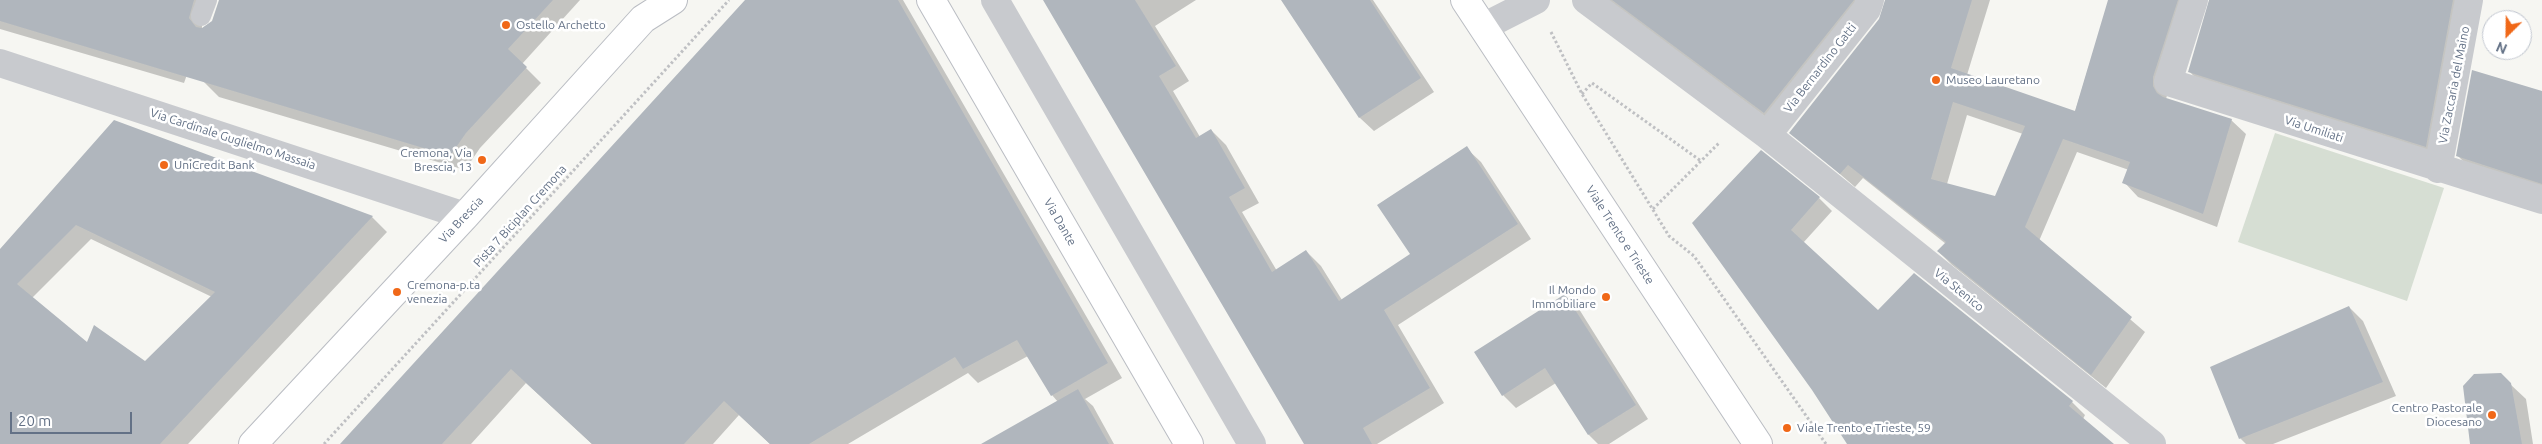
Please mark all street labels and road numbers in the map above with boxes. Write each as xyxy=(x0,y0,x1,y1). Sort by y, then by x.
street label: Via Bernardino Gatti xyxy=(1781,21,1859,115)
street label: Via Zaccaria del Maino xyxy=(2436,25,2472,145)
street label: Via Cardinale Guglielmo Massaia xyxy=(148,105,318,173)
street label: Via Umiliati xyxy=(2283,113,2345,145)
street label: Pista 7 Biciplan Cremona xyxy=(470,162,570,270)
street label: Viale Trento e Trieste xyxy=(1583,183,1657,287)
street label: Via Brescia xyxy=(436,194,486,246)
street label: Via Dante xyxy=(1041,196,1079,248)
street label: Via Stenico xyxy=(1931,266,1987,314)

